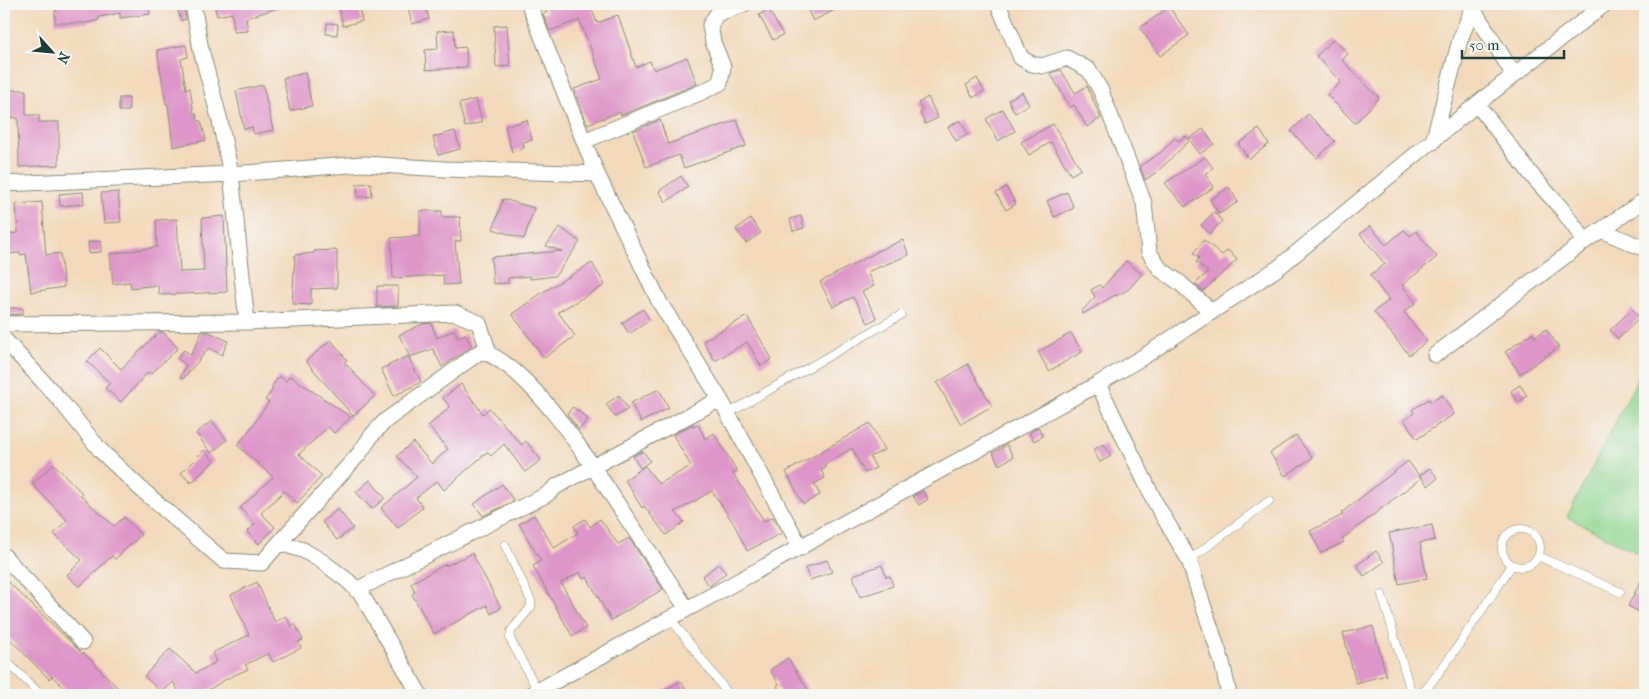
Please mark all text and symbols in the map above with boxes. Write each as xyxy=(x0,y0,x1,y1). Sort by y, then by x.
north arrow xyxy=(28,28,78,78)
scale bar xyxy=(1462,28,1564,60)
text: 50 m xyxy=(1469,36,1500,54)
text: N xyxy=(53,49,73,67)

